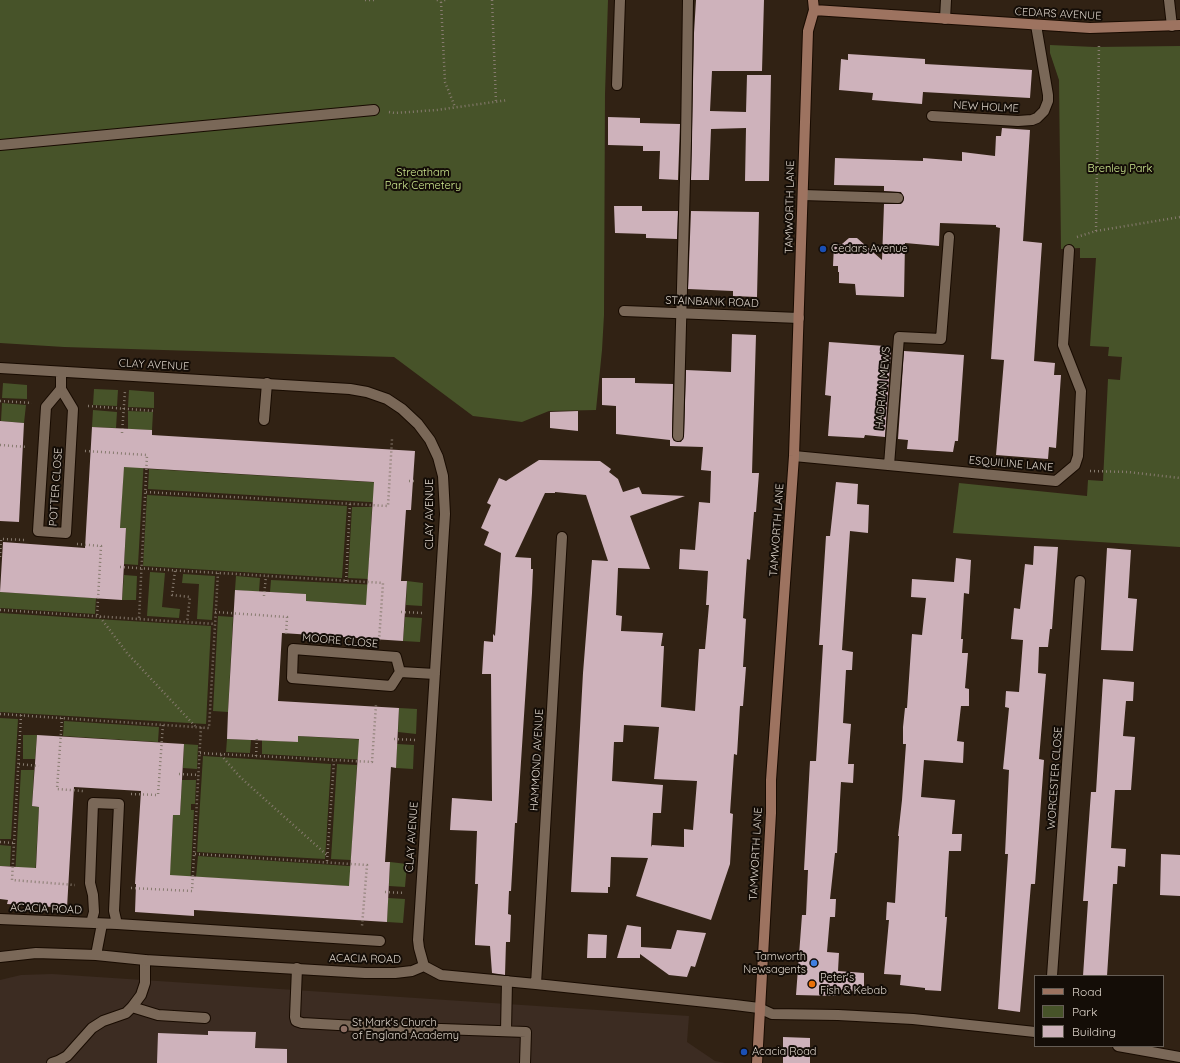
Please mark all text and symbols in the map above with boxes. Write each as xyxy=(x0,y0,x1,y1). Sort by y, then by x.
street label: CEDARS AVENUE xyxy=(1014,5,1102,23)
street label: NEW HOLME xyxy=(953,99,1019,115)
street label: TAMWORTH LANE xyxy=(783,160,797,254)
park label: Brenley Park xyxy=(1088,162,1152,176)
park label: Streatham Park Cemetery xyxy=(385,166,461,192)
place label: Cedars Avenue xyxy=(831,242,908,256)
marker: Cedars Avenue xyxy=(818,244,828,254)
street label: STAINBANK ROAD xyxy=(665,294,759,310)
street label: HADRIAN MEWS xyxy=(873,346,893,430)
street label: CLAY AVENUE xyxy=(118,357,190,373)
street label: POTTER CLOSE xyxy=(47,447,65,527)
street label: ESQUILINE LANE xyxy=(968,454,1054,474)
street label: CLAY AVENUE xyxy=(423,479,437,549)
street label: TAMWORTH LANE xyxy=(767,483,787,577)
street label: MOORE CLOSE xyxy=(301,631,379,651)
street label: HAMMOND AVENUE xyxy=(528,709,546,811)
street label: WORCESTER CLOSE xyxy=(1045,726,1065,830)
street label: CLAY AVENUE xyxy=(403,801,421,873)
street label: TAMWORTH LANE xyxy=(747,807,765,901)
street label: ACACIA ROAD xyxy=(10,901,82,917)
place label: Tamworth Newsagents xyxy=(743,950,806,976)
street label: ACACIA ROAD xyxy=(329,952,401,966)
marker: Tamworth Newsagents xyxy=(809,958,819,968)
place label: Peter's Fish & Kebab xyxy=(820,971,887,997)
legend xyxy=(1034,975,1164,1047)
marker: Peter's Fish & Kebab xyxy=(807,979,817,989)
text: Road xyxy=(1072,984,1102,999)
text: Park xyxy=(1072,1004,1097,1019)
place label: St Mark's Church of England Academy xyxy=(352,1016,459,1042)
marker: St Mark's Church of England Academy xyxy=(339,1024,349,1034)
text: Building xyxy=(1072,1024,1116,1039)
place label: Acacia Road xyxy=(752,1045,816,1059)
marker: Acacia Road xyxy=(739,1047,749,1057)

